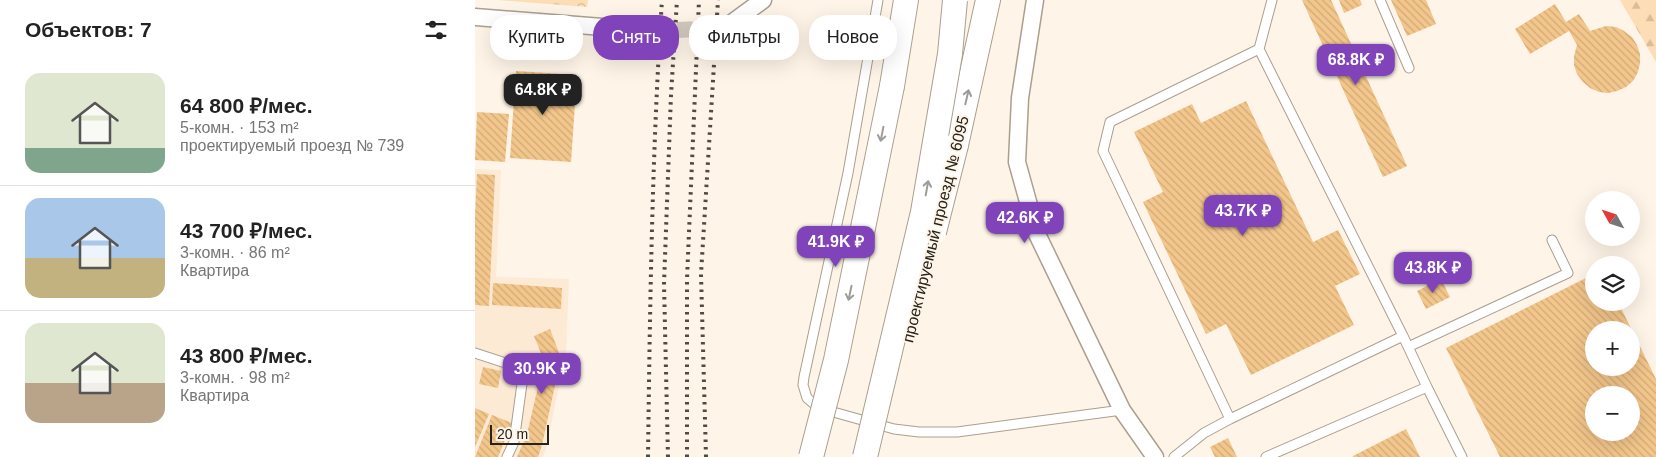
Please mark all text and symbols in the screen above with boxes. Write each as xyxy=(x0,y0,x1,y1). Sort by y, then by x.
chip: Купить xyxy=(490,15,583,60)
chip: Снять xyxy=(593,15,679,60)
chip: Фильтры xyxy=(689,15,799,60)
chip: Новое xyxy=(809,15,897,60)
icon: filters xyxy=(422,16,450,44)
text: Объектов: 7 xyxy=(25,18,152,41)
pin: 68.8K ₽ xyxy=(1310,44,1402,86)
text: 68.8K ₽ xyxy=(1328,51,1384,68)
pin: 64.8K ₽ xyxy=(497,74,589,116)
text: 64.8K ₽ xyxy=(515,81,571,98)
one-way arrow xyxy=(963,89,972,105)
icon: home xyxy=(65,93,125,153)
text: 64 800 ₽/мес. xyxy=(180,94,313,117)
street label: проектируемый проезд № 6095 xyxy=(899,114,972,344)
text: 5-комн. · 153 m² xyxy=(180,119,299,136)
one-way arrow xyxy=(877,125,887,141)
text: проектируемый проезд № 739 xyxy=(180,137,404,154)
one-way arrow xyxy=(923,180,933,196)
north arrow xyxy=(1585,191,1640,246)
map controls xyxy=(1585,191,1640,441)
pin: 43.7K ₽ xyxy=(1197,194,1289,237)
pin: 42.6K ₽ xyxy=(979,202,1071,244)
text: 43.7K ₽ xyxy=(1215,202,1271,219)
text: 42.6K ₽ xyxy=(997,209,1053,226)
icon: home xyxy=(65,218,125,278)
text: 43 700 ₽/мес. xyxy=(180,219,313,242)
pin: 41.9K ₽ xyxy=(790,226,882,268)
text: 41.9K ₽ xyxy=(808,233,864,250)
text: 3-комн. · 86 m² xyxy=(180,244,290,261)
pin: 43.8K ₽ xyxy=(1387,252,1479,294)
button: layers xyxy=(1585,256,1640,311)
text: 43.8K ₽ xyxy=(1405,259,1461,276)
text: Квартира xyxy=(180,262,249,279)
one-way arrow xyxy=(845,284,854,300)
button: + xyxy=(1585,321,1640,376)
icon: home xyxy=(65,343,125,403)
text: 43 800 ₽/мес. xyxy=(180,344,313,367)
pin: 30.9K ₽ xyxy=(496,352,588,395)
text: 30.9K ₽ xyxy=(514,360,570,377)
text: 3-комн. · 98 m² xyxy=(180,369,290,386)
button: − xyxy=(1585,386,1640,441)
text: Квартира xyxy=(180,387,249,404)
scale bar xyxy=(490,422,549,445)
text: 20 m xyxy=(497,426,528,442)

